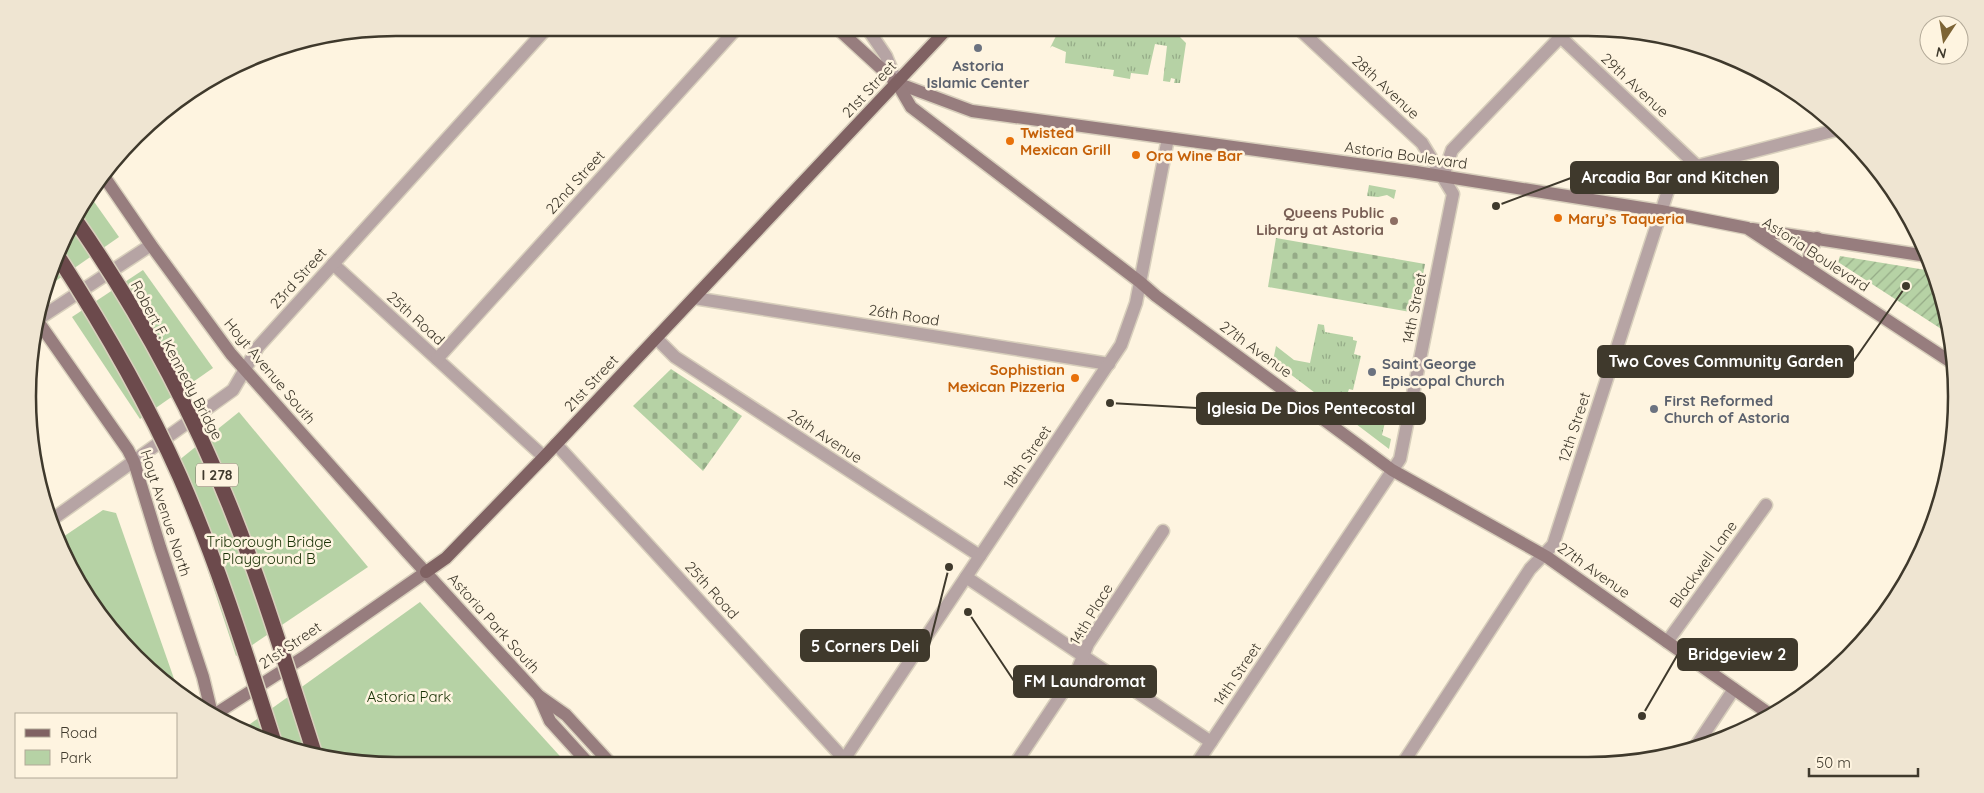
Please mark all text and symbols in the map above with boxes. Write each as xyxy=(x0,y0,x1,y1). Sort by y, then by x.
north arrow xyxy=(1919,15,1969,65)
marker: Astoria Islamic Center xyxy=(972,42,984,54)
text: N xyxy=(1934,43,1948,63)
street label: 29th Avenue xyxy=(1597,49,1673,121)
street label: 28th Avenue xyxy=(1348,51,1424,123)
place label: Astoria Islamic Center xyxy=(927,56,1030,92)
street label: 21st Street xyxy=(838,57,900,121)
place label: Twisted Mexican Grill xyxy=(1020,123,1111,159)
marker: Twisted Mexican Grill xyxy=(1004,135,1016,147)
street label: Astoria Boulevard xyxy=(1343,137,1469,173)
street label: 22nd Street xyxy=(541,146,609,218)
place label: Ora Wine Bar xyxy=(1146,146,1243,165)
marker: Ora Wine Bar xyxy=(1130,149,1142,161)
callout: Arcadia Bar and Kitchen xyxy=(1571,162,1778,193)
text: Arcadia Bar and Kitchen xyxy=(1582,167,1769,187)
place label: Queens Public Library at Astoria xyxy=(1256,203,1384,239)
place label: Mary’s Taqueria xyxy=(1568,209,1684,228)
marker: Mary’s Taqueria xyxy=(1552,212,1564,224)
street label: Astoria Boulevard xyxy=(1759,212,1873,296)
marker: Queens Public Library at Astoria xyxy=(1388,215,1400,227)
street label: 23rd Street xyxy=(266,243,330,313)
street label: 14th Street xyxy=(1398,271,1430,345)
street label: Robert F. Kennedy Bridge xyxy=(127,277,227,443)
street label: 25th Road xyxy=(383,287,449,349)
street label: 26th Road xyxy=(867,300,941,330)
street label: Hoyt Avenue South xyxy=(220,314,320,428)
street label: 27th Avenue xyxy=(1216,316,1296,382)
callout: Two Coves Community Garden xyxy=(1598,346,1853,377)
street label: 21st Street xyxy=(560,351,622,415)
text: Two Coves Community Garden xyxy=(1609,351,1844,371)
place label: Saint George Episcopal Church xyxy=(1382,354,1505,390)
place label: Sophistian Mexican Pizzeria xyxy=(947,360,1065,396)
marker: Saint George Episcopal Church xyxy=(1366,366,1378,378)
marker: Sophistian Mexican Pizzeria xyxy=(1069,372,1081,384)
street label: 12th Street xyxy=(1554,390,1594,464)
place label: First Reformed Church of Astoria xyxy=(1664,391,1790,427)
callout: Iglesia De Dios Pentecostal xyxy=(1197,393,1425,424)
text: Iglesia De Dios Pentecostal xyxy=(1207,398,1415,418)
marker: First Reformed Church of Astoria xyxy=(1648,403,1660,415)
street label: 26th Avenue xyxy=(784,405,866,467)
street label: 18th Street xyxy=(999,422,1055,492)
street label: Hoyt Avenue North xyxy=(137,447,195,579)
road number: I 278 xyxy=(196,464,238,486)
street label: Blackwell Lane xyxy=(1665,517,1741,611)
park label: Triborough Bridge Playground B xyxy=(206,532,332,568)
street label: 27th Avenue xyxy=(1554,538,1634,602)
street label: 25th Road xyxy=(681,557,743,623)
street label: Astoria Park South xyxy=(444,569,544,677)
street label: 14th Place xyxy=(1065,580,1117,648)
street label: 21st Street xyxy=(255,617,325,673)
callout: 5 Corners Deli xyxy=(801,630,929,661)
text: 5 Corners Deli xyxy=(811,636,919,656)
street label: 14th Street xyxy=(1209,639,1265,709)
callout: Bridgeview 2 xyxy=(1678,639,1797,670)
text: Bridgeview 2 xyxy=(1688,644,1786,664)
callout: FM Laundromat xyxy=(1014,666,1156,697)
text: FM Laundromat xyxy=(1024,671,1146,691)
park label: Astoria Park xyxy=(367,687,451,706)
legend xyxy=(15,713,178,778)
text: Road xyxy=(60,723,97,742)
scale bar xyxy=(1809,746,1918,778)
text: Park xyxy=(60,748,92,767)
text: 50 m xyxy=(1816,753,1851,772)

